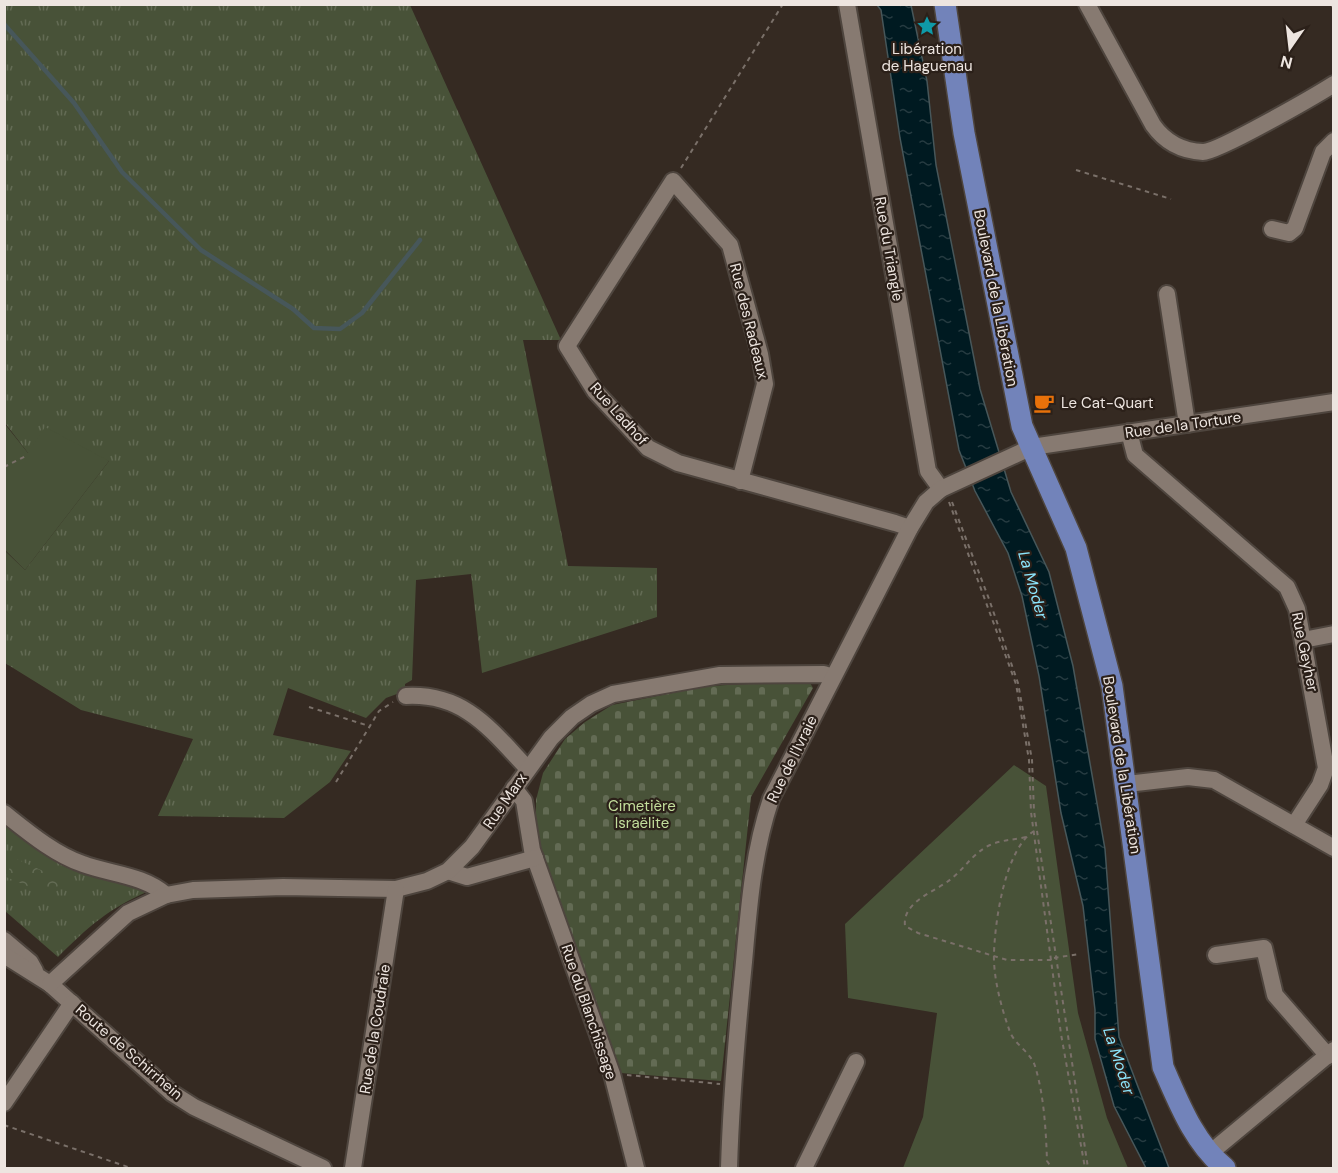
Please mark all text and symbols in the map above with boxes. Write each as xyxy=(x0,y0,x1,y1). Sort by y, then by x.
place icon: Libération de Haguenau xyxy=(915,14,939,38)
north arrow xyxy=(1260,18,1320,78)
place label: Libération de Haguenau xyxy=(881,39,973,76)
text: N xyxy=(1278,50,1295,74)
street label: Rue du Triangle xyxy=(870,195,908,303)
street label: Boulevard de la Libération xyxy=(969,208,1023,388)
street label: Rue des Radeaux xyxy=(725,261,773,381)
street label: Rue Ladhof xyxy=(585,378,653,450)
cafe icon: Le Cat-Quart xyxy=(1032,391,1056,415)
place label: Le Cat-Quart xyxy=(1061,393,1154,413)
street label: Rue de la Torture xyxy=(1124,407,1242,443)
water label: La Moder xyxy=(1013,549,1053,622)
street label: Rue Geyher xyxy=(1287,610,1323,694)
street label: Boulevard de la Libération xyxy=(1098,675,1146,855)
street label: Rue de l'Ivraie xyxy=(762,712,822,806)
street label: Rue Marx xyxy=(479,769,532,833)
park label: Cimetière Israëlite xyxy=(608,796,676,833)
street label: Rue du Blanchissage xyxy=(556,942,622,1082)
street label: Rue de la Coudraie xyxy=(355,963,395,1095)
street label: Route de Schirrhein xyxy=(71,1000,187,1104)
water label: La Moder xyxy=(1098,1025,1140,1098)

